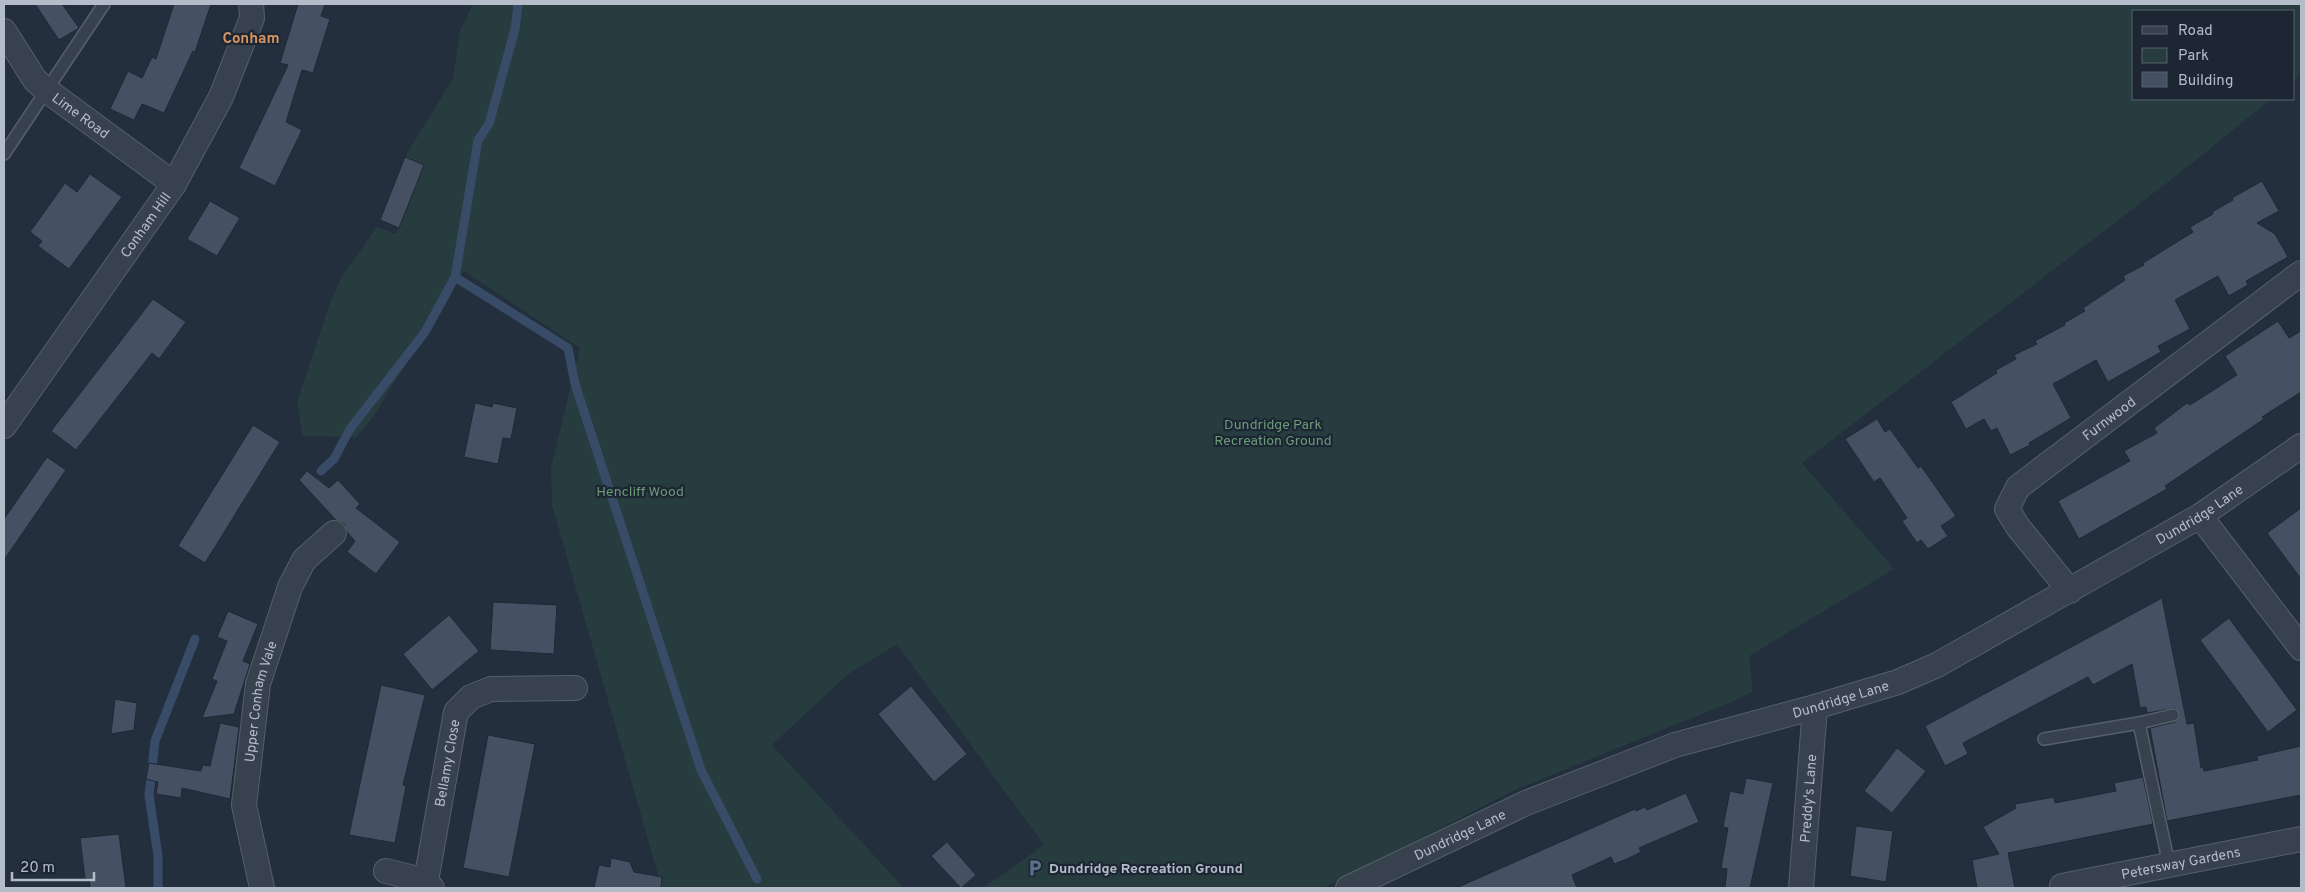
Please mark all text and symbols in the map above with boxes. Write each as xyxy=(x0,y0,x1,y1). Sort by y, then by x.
legend xyxy=(2132,10,2295,100)
text: Road xyxy=(2178,22,2213,41)
district label: Conham xyxy=(222,30,280,49)
text: Park xyxy=(2178,47,2209,66)
text: Building xyxy=(2178,72,2233,91)
street label: Lime Road xyxy=(48,90,112,143)
street label: Conham Hill xyxy=(118,190,175,262)
street label: Furnwood xyxy=(2080,394,2140,445)
park label: Dundridge Park Recreation Ground xyxy=(1214,417,1332,450)
street label: Dundridge Lane xyxy=(2153,482,2247,549)
park label: Hencliff Wood xyxy=(596,484,684,501)
street label: Upper Conham Vale xyxy=(242,639,282,763)
street label: Dundridge Lane xyxy=(1791,678,1891,723)
street label: Bellamy Close xyxy=(432,718,465,808)
street label: Preddy's Lane xyxy=(1798,753,1821,843)
street label: Dundridge Lane xyxy=(1412,807,1509,865)
street label: Petersway Gardens xyxy=(2120,844,2242,884)
scale bar xyxy=(12,850,95,882)
parking icon: Dundridge Recreation Ground xyxy=(1025,858,1045,878)
text: 20 m xyxy=(20,859,55,878)
place label: Dundridge Recreation Ground xyxy=(1049,861,1243,878)

